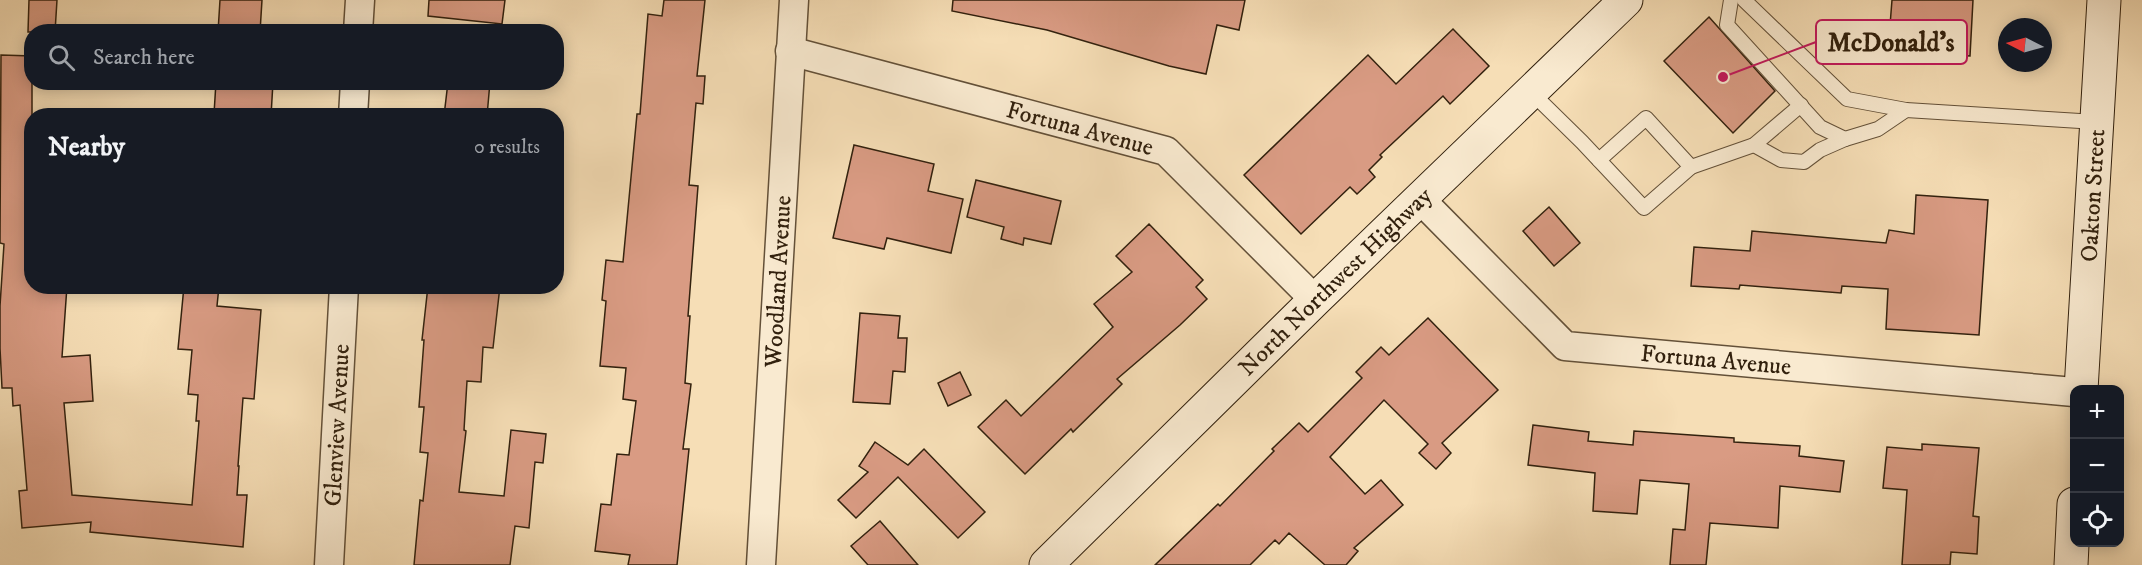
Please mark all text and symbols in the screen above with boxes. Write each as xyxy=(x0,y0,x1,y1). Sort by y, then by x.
north arrow xyxy=(1998,18,2052,72)
callout: McDonald's xyxy=(1816,20,1967,64)
search box xyxy=(24,24,564,90)
text: McDonald's xyxy=(1828,27,1955,60)
icon: search xyxy=(45,41,78,74)
text: Search here xyxy=(93,44,195,71)
street label: Fortuna Avenue xyxy=(1003,95,1156,163)
street label: Oakton Street xyxy=(2075,128,2112,263)
text: Nearby xyxy=(48,131,125,164)
text: 0 results xyxy=(474,135,540,160)
street label: North Northwest Highway xyxy=(1233,181,1439,383)
street label: Woodland Avenue xyxy=(758,195,799,369)
street label: Fortuna Avenue xyxy=(1639,339,1792,382)
street label: Glenview Avenue xyxy=(318,343,357,507)
map controls xyxy=(2070,385,2124,547)
button: + xyxy=(2070,385,2124,439)
button: − xyxy=(2070,439,2124,493)
button: locate xyxy=(2070,493,2124,547)

